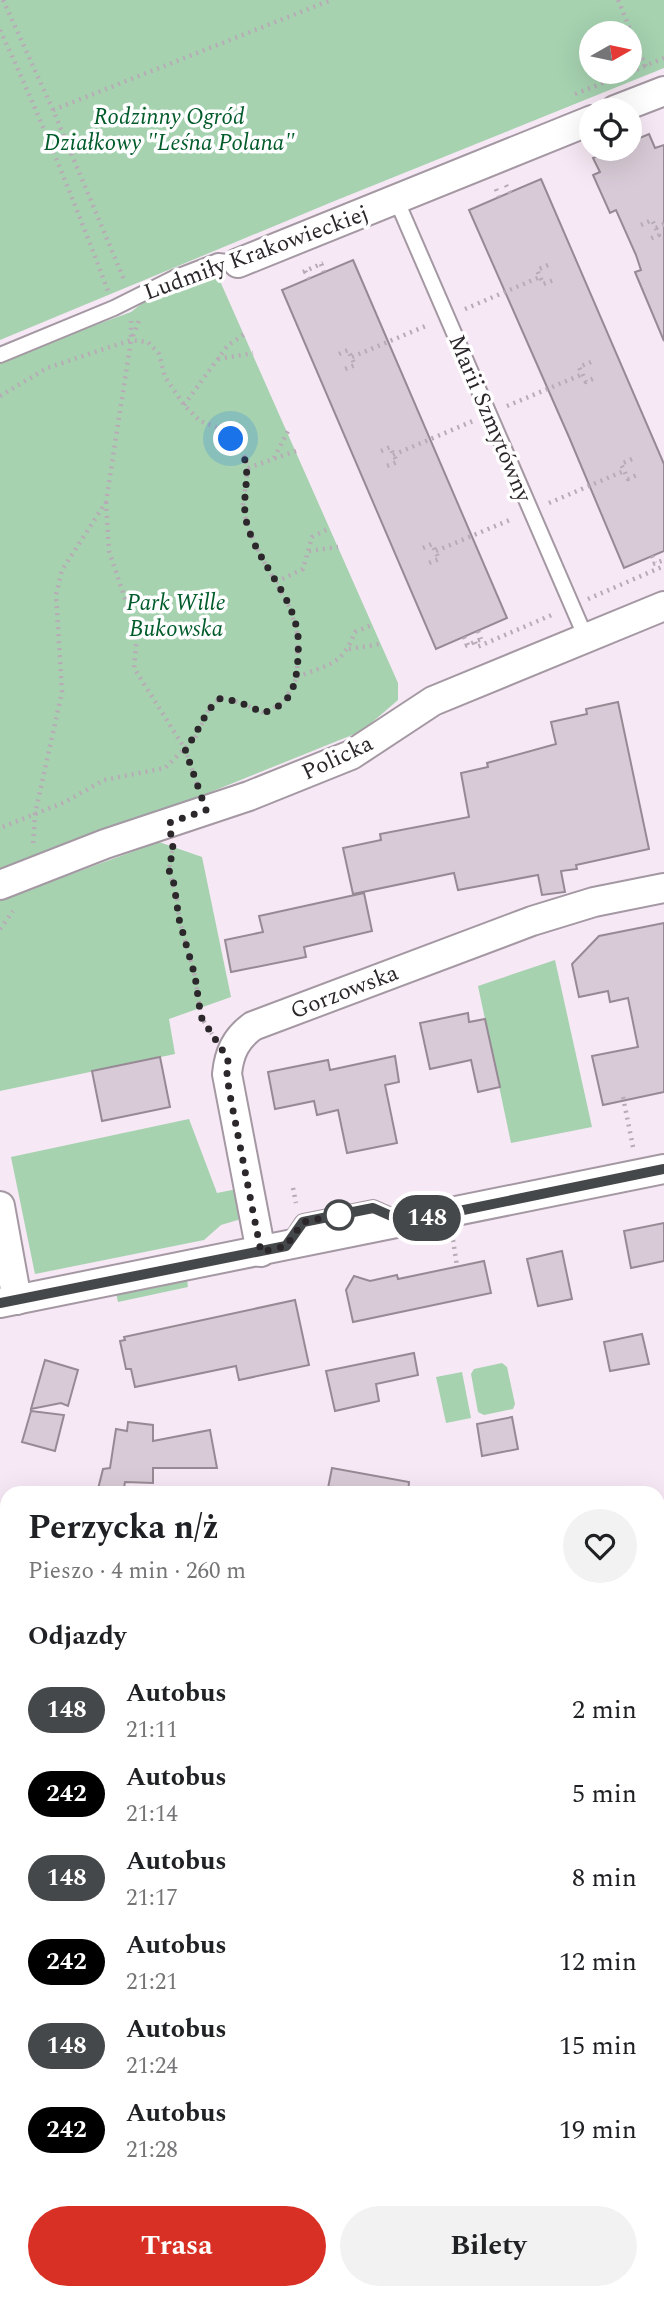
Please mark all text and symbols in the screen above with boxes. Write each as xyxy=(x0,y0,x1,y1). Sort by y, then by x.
north arrow xyxy=(579,21,642,84)
map controls xyxy=(579,21,642,161)
button: locate xyxy=(579,98,642,161)
park label: Rodzinny Ogród Działkowy "Leśna Polana" xyxy=(43,100,295,161)
street label: Ludmiły Krakowieckiej xyxy=(139,196,374,310)
street label: Marii Szmytówny xyxy=(439,329,541,509)
your location xyxy=(213,421,248,456)
park label: Park Wille Bukowska xyxy=(126,586,226,647)
street label: Policka xyxy=(296,727,379,790)
street label: Gorzowska xyxy=(285,956,404,1029)
line badge: 148 xyxy=(387,1195,467,1241)
unlabelled marker xyxy=(324,1200,354,1230)
text: 148 xyxy=(407,1200,447,1236)
text: Perzycka n/ż xyxy=(28,1503,219,1553)
button: heart xyxy=(563,1509,637,1583)
text: Pieszo · 4 min · 260 m xyxy=(28,1554,246,1589)
text: Odjazdy xyxy=(28,1616,126,1656)
text: Autobus xyxy=(126,1673,227,1713)
text: 2 min xyxy=(572,1690,637,1730)
text: 148 xyxy=(46,1692,87,1728)
text: 21:11 xyxy=(126,1713,178,1748)
text: Autobus xyxy=(126,1757,227,1797)
text: 5 min xyxy=(572,1774,637,1814)
text: 242 xyxy=(46,1776,87,1812)
text: 21:14 xyxy=(126,1797,178,1832)
text: Autobus xyxy=(126,1841,227,1881)
text: 8 min xyxy=(572,1858,637,1898)
text: 148 xyxy=(46,1860,87,1896)
text: 21:17 xyxy=(126,1881,178,1916)
text: Autobus xyxy=(126,1925,227,1965)
text: 12 min xyxy=(559,1942,637,1982)
text: 242 xyxy=(46,1944,87,1980)
text: 21:21 xyxy=(126,1965,178,2000)
text: Autobus xyxy=(126,2009,227,2049)
text: 15 min xyxy=(559,2026,637,2066)
text: 148 xyxy=(46,2028,87,2064)
text: 21:24 xyxy=(126,2049,178,2084)
text: Autobus xyxy=(126,2093,227,2133)
text: 19 min xyxy=(559,2110,637,2150)
text: 242 xyxy=(46,2112,87,2148)
text: 21:28 xyxy=(126,2133,178,2168)
button: Trasa xyxy=(28,2206,326,2286)
button: Bilety xyxy=(340,2206,637,2286)

